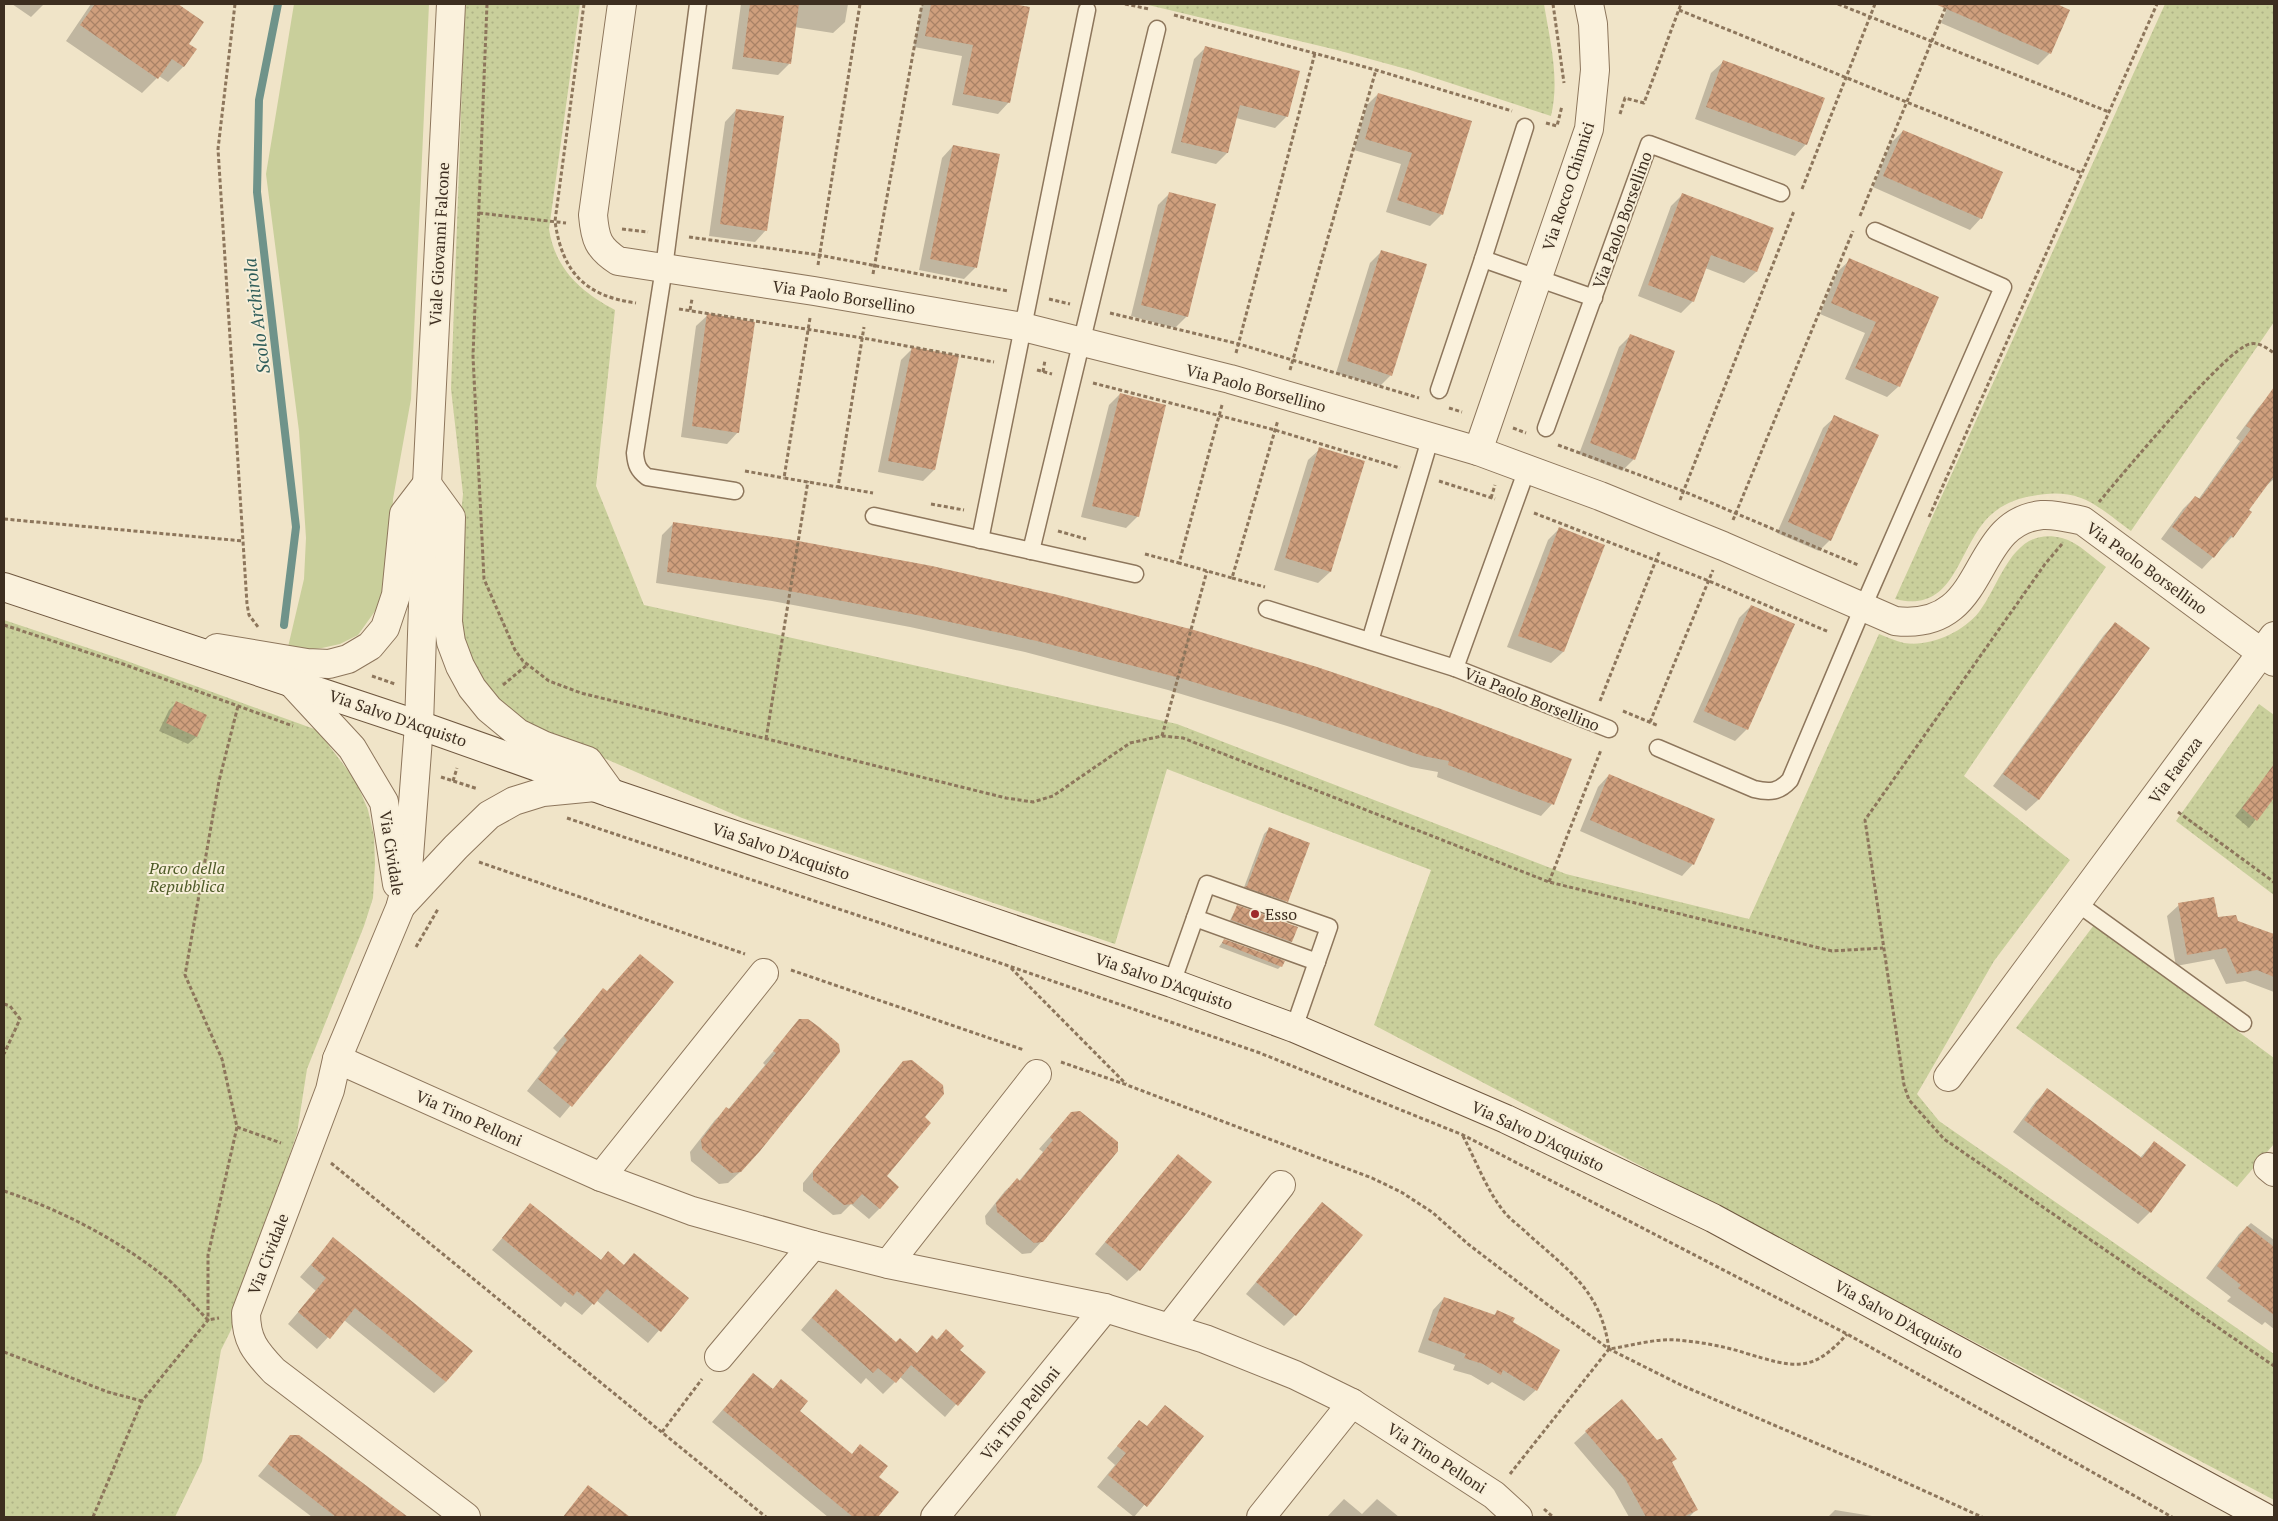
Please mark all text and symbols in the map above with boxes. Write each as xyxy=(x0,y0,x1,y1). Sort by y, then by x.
street label: Via Rocco Chinnici xyxy=(1537,119,1599,253)
street label: Via Paolo Borsellino xyxy=(1587,148,1657,292)
street label: Viale Giovanni Falcone xyxy=(424,162,454,326)
water label: Scolo Archirola xyxy=(237,257,275,375)
street label: Via Paolo Borsellino xyxy=(771,275,917,319)
street label: Via Paolo Borsellino xyxy=(1183,359,1329,417)
street label: Via Paolo Borsellino xyxy=(2082,517,2212,619)
street label: Via Paolo Borsellino xyxy=(1461,662,1603,736)
street label: Via Salvo D'Acquisto xyxy=(326,684,470,752)
street label: Via Faenza xyxy=(2143,732,2207,808)
street label: Via Cividale xyxy=(374,809,410,897)
street label: Via Salvo D'Acquisto xyxy=(709,817,853,885)
park label: Parco della Repubblica xyxy=(148,857,225,897)
place label: Esso xyxy=(1265,903,1297,925)
marker: Esso xyxy=(1249,908,1261,920)
street label: Via Salvo D'Acquisto xyxy=(1092,947,1236,1015)
street label: Via Tino Pelloni xyxy=(412,1085,526,1151)
street label: Via Salvo D'Acquisto xyxy=(1468,1096,1608,1177)
street label: Via Cividale xyxy=(242,1210,294,1298)
street label: Via Salvo D'Acquisto xyxy=(1831,1274,1968,1364)
street label: Via Tino Pelloni xyxy=(975,1361,1065,1464)
street label: Via Tino Pelloni xyxy=(1383,1418,1491,1499)

